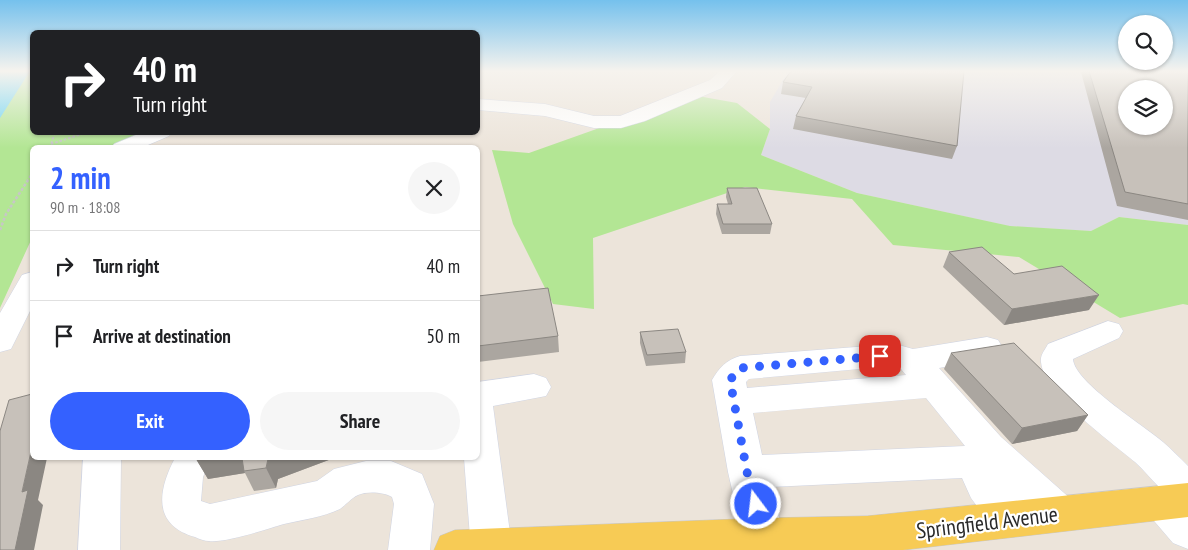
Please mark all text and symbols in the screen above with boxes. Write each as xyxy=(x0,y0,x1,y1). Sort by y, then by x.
map controls xyxy=(1118,15,1173,135)
button: search xyxy=(1118,15,1173,70)
text: 40 m xyxy=(133,46,197,92)
icon: right xyxy=(50,50,115,115)
button: layers xyxy=(1118,80,1173,135)
text: Turn right xyxy=(133,90,207,118)
text: 2 min xyxy=(50,158,111,197)
button: close xyxy=(408,162,460,214)
text: 90 m · 18:08 xyxy=(50,197,121,217)
icon: right xyxy=(50,252,78,280)
text: Turn right xyxy=(93,254,159,278)
text: 40 m xyxy=(427,254,460,278)
icon: arrive xyxy=(50,322,78,350)
text: Arrive at destination xyxy=(93,324,231,348)
text: 50 m xyxy=(427,324,460,348)
pin xyxy=(859,335,901,377)
icon: arrive xyxy=(866,342,894,370)
button: Exit xyxy=(50,392,250,450)
button: Share xyxy=(260,392,460,450)
position arrow xyxy=(729,477,781,529)
street label: Springfield Avenue xyxy=(915,499,1059,545)

